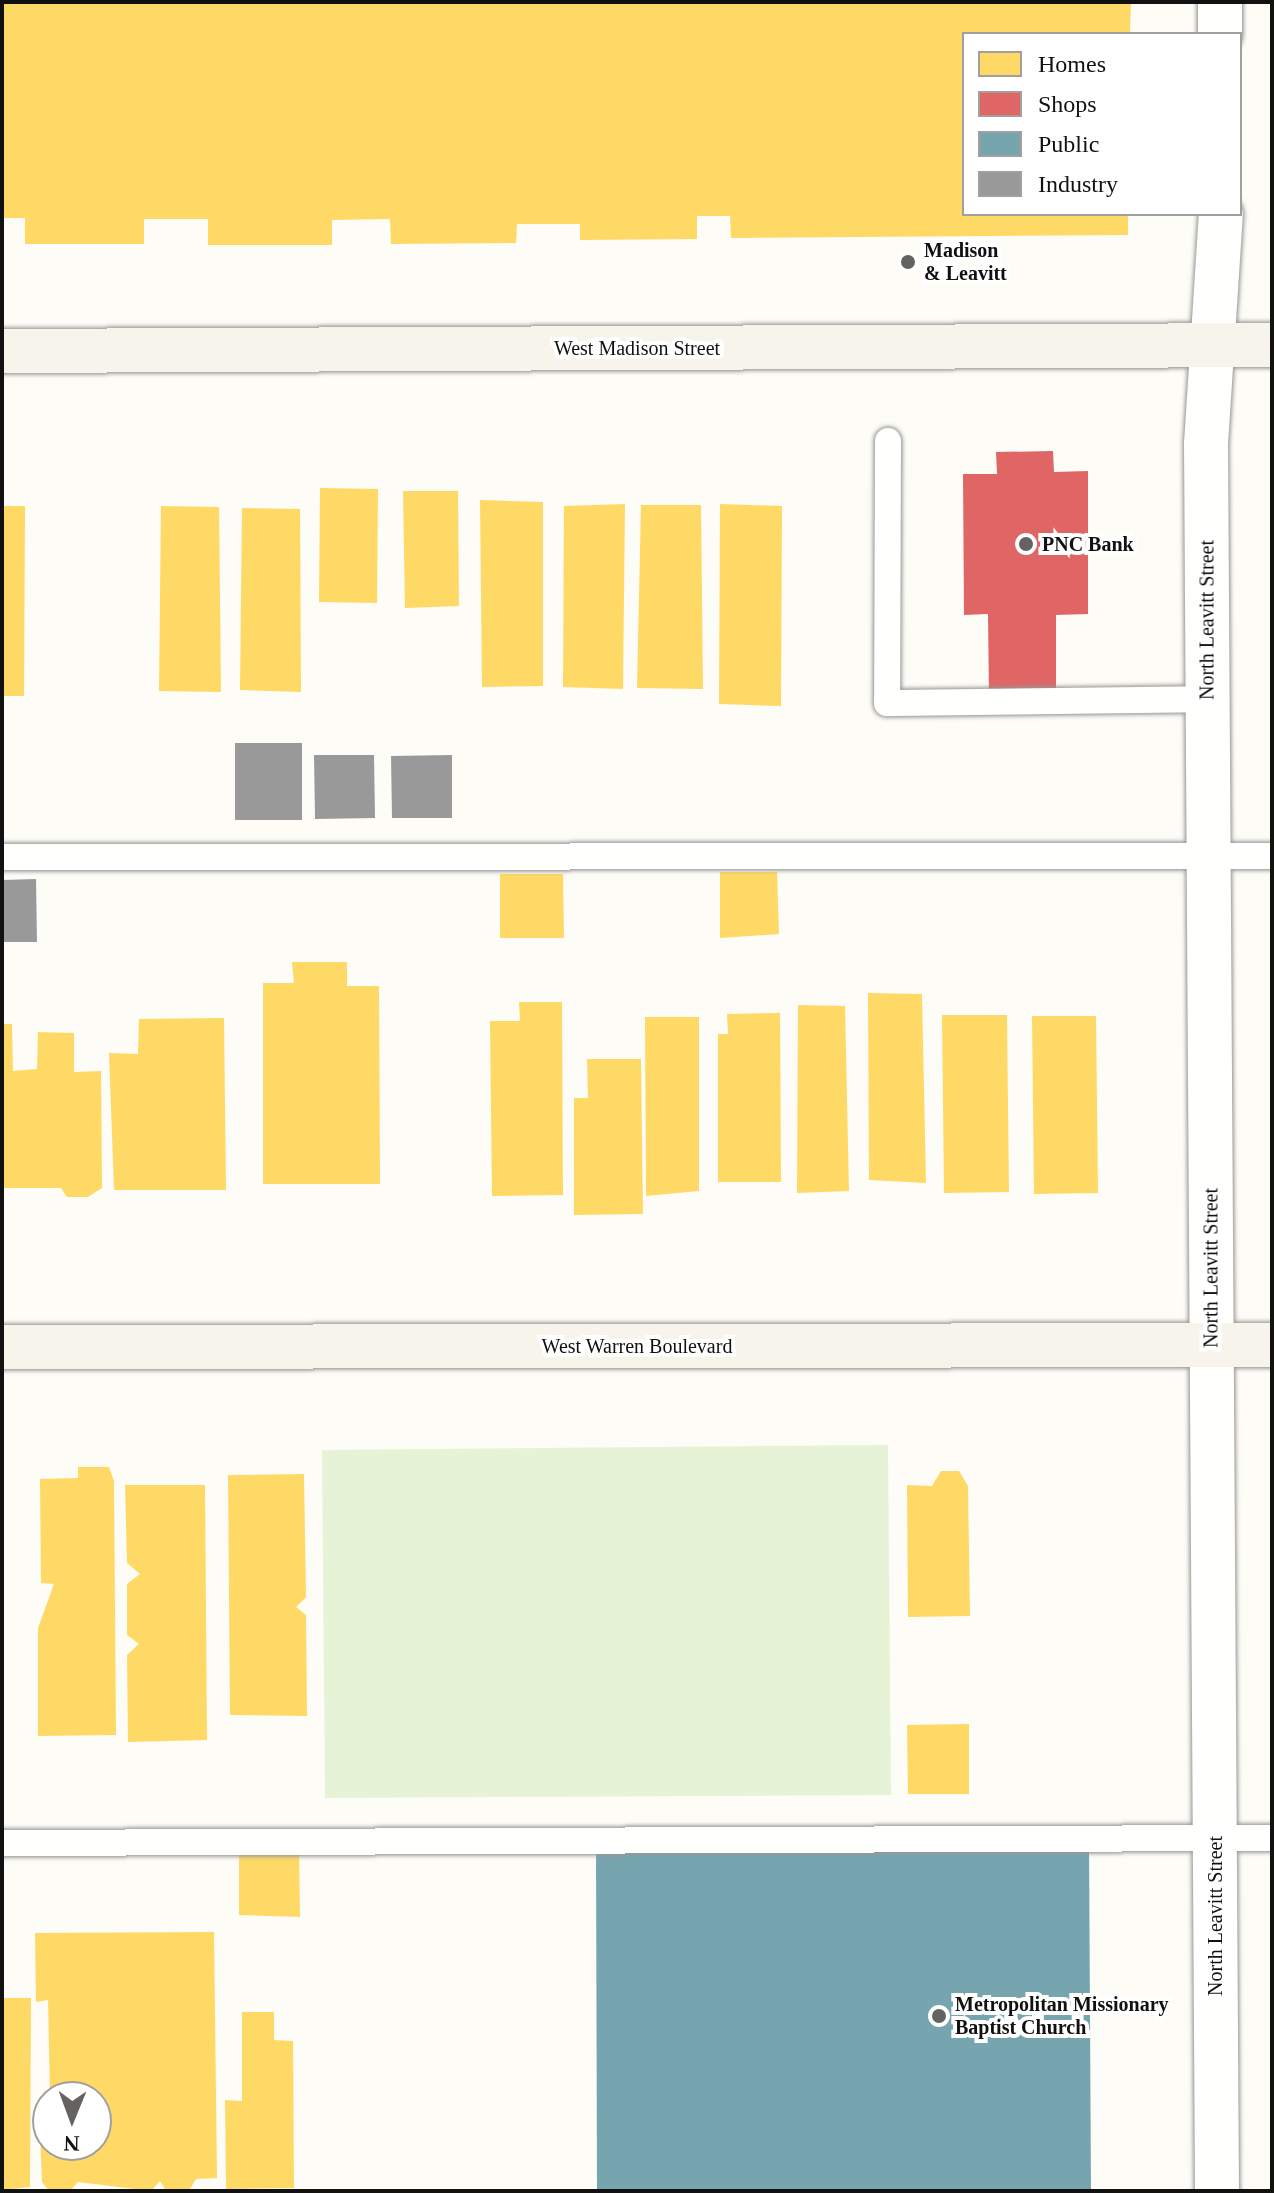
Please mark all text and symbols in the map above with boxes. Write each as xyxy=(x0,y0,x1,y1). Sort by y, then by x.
legend xyxy=(962,32,1242,216)
text: Homes xyxy=(1038,51,1106,77)
text: Shops xyxy=(1038,91,1097,117)
text: Public xyxy=(1038,131,1099,157)
text: Industry xyxy=(1038,171,1118,197)
place label: Madison & Leavitt xyxy=(924,238,1007,285)
marker: Madison & Leavitt xyxy=(899,253,917,271)
street label: West Madison Street xyxy=(554,336,720,360)
place label: PNC Bank xyxy=(1042,532,1134,556)
marker: PNC Bank xyxy=(1017,535,1035,553)
street label: North Leavitt Street xyxy=(1195,540,1219,700)
street label: North Leavitt Street xyxy=(1199,1188,1223,1348)
street label: West Warren Boulevard xyxy=(541,1334,733,1358)
street label: North Leavitt Street xyxy=(1203,1836,1227,1996)
place label: Metropolitan Missionary Baptist Church xyxy=(955,1992,1169,2039)
marker: Metropolitan Missionary Baptist Church xyxy=(930,2007,948,2025)
north arrow xyxy=(32,2081,112,2161)
text: N xyxy=(63,2131,80,2156)

